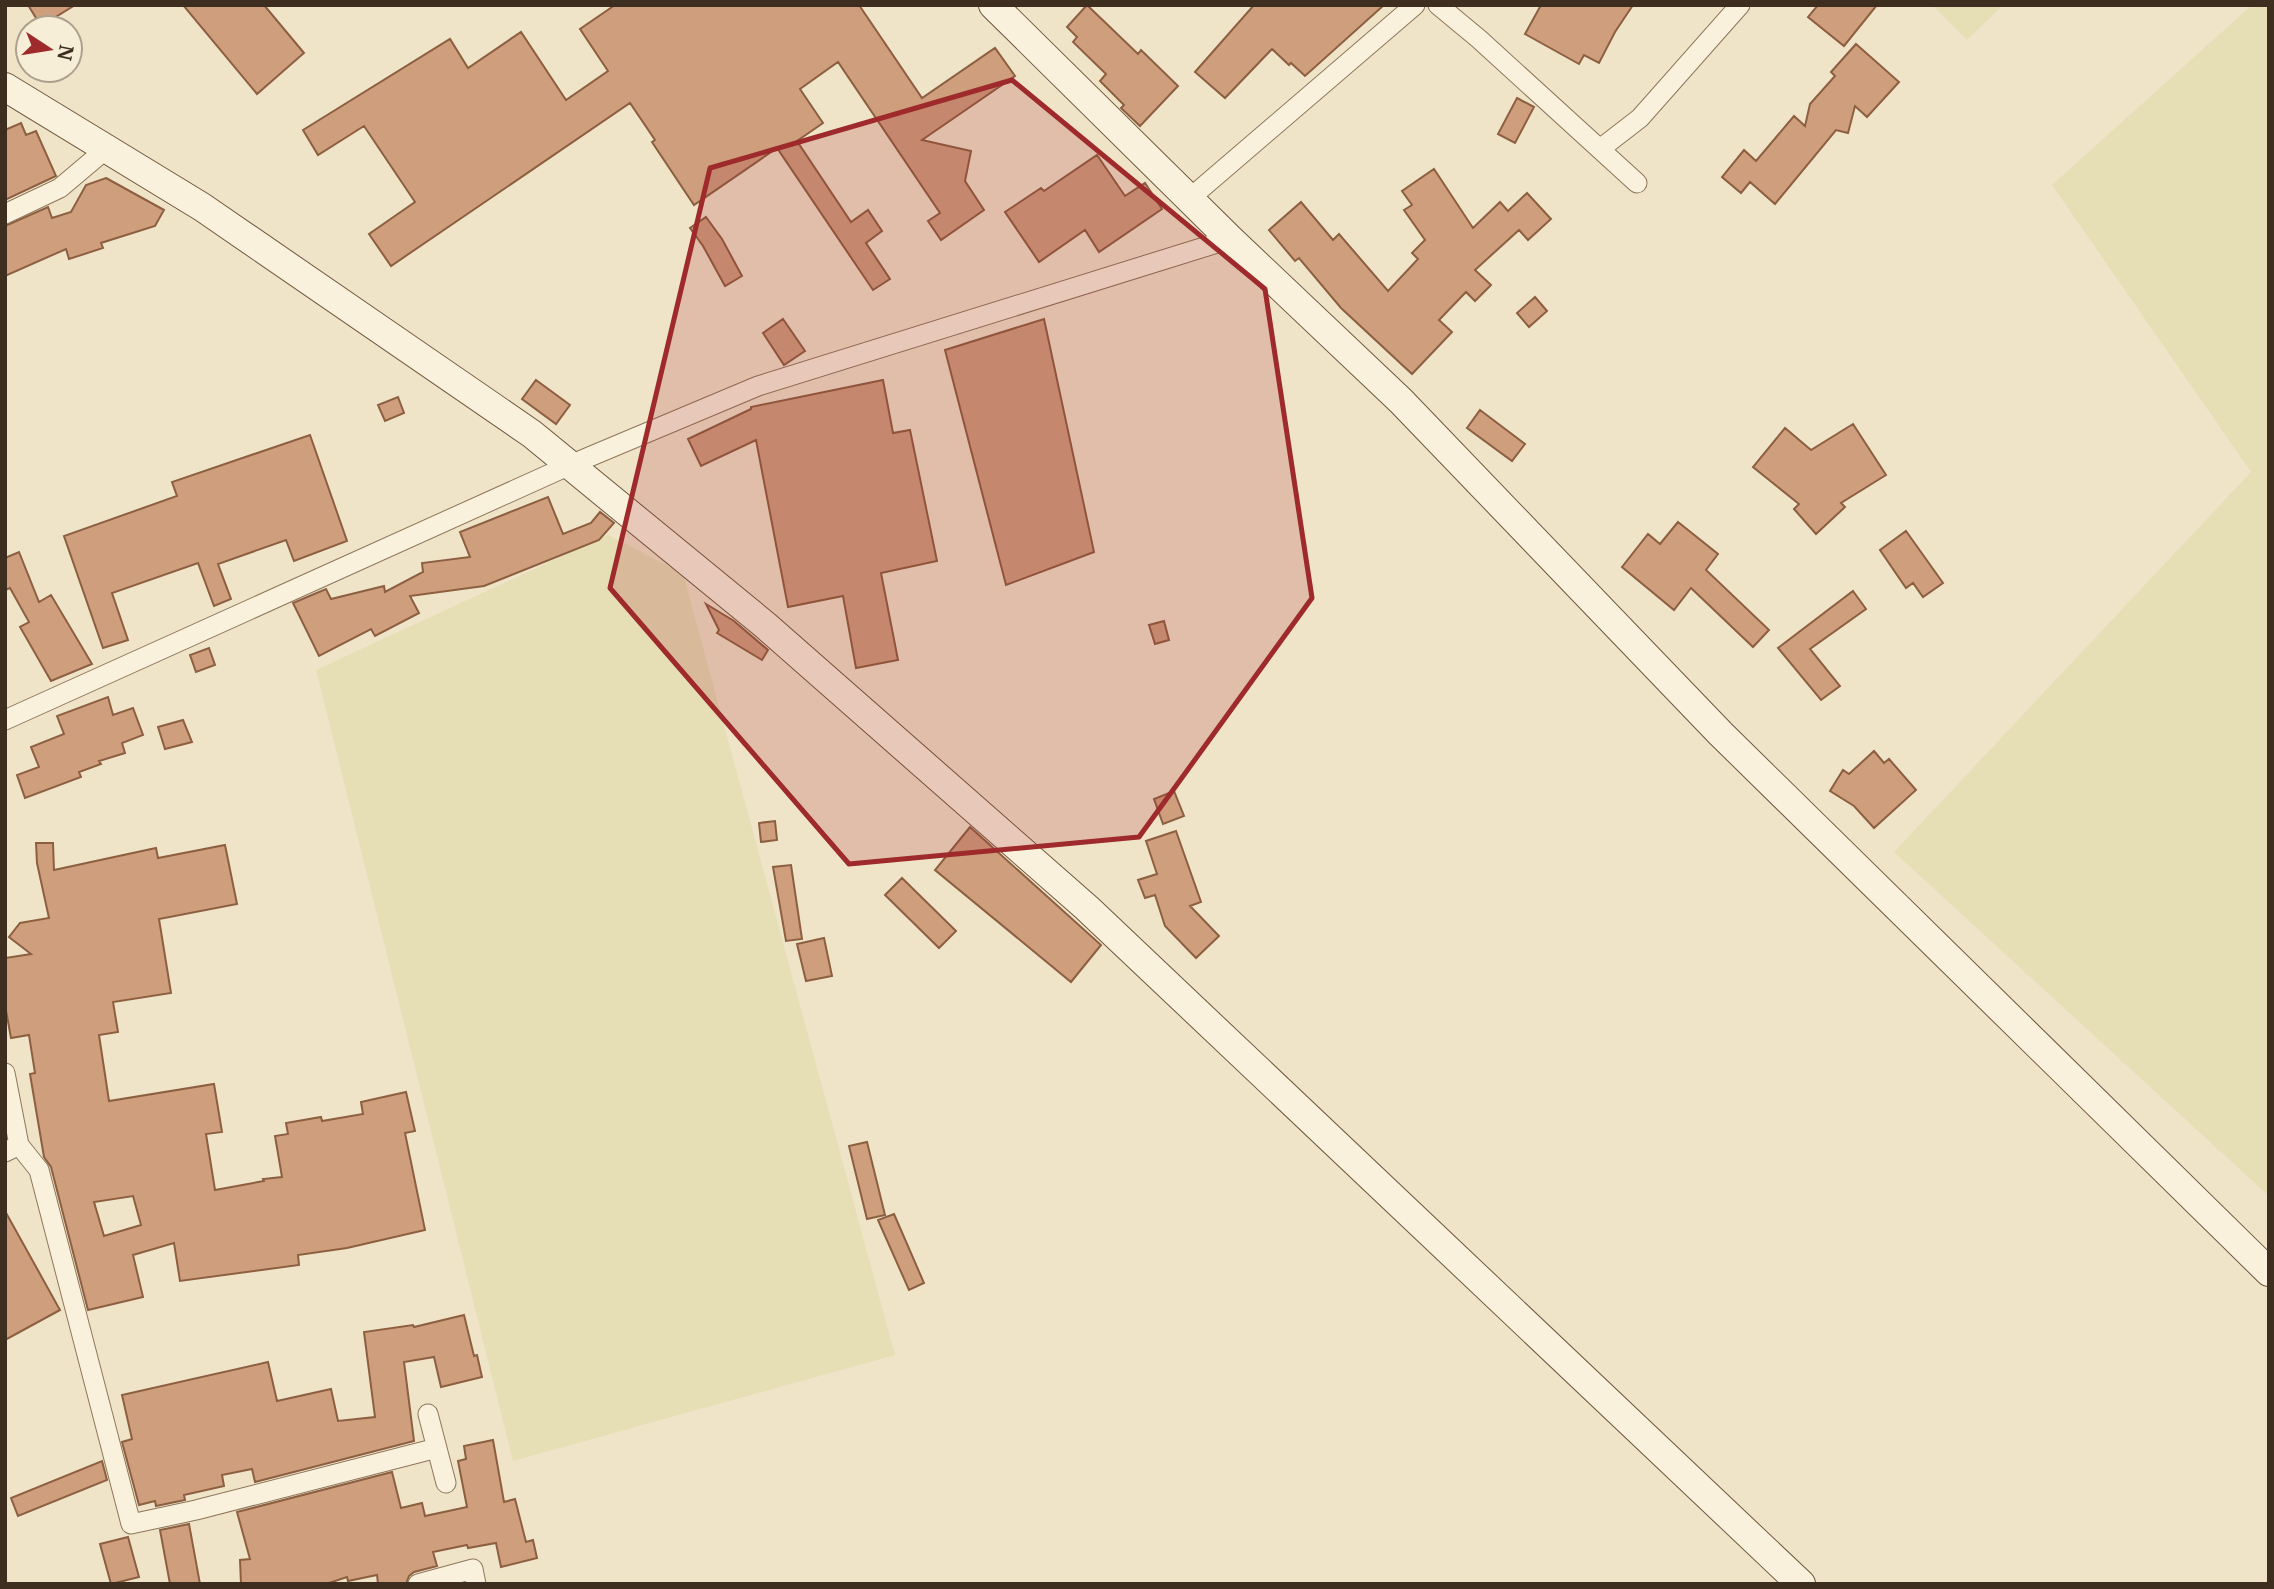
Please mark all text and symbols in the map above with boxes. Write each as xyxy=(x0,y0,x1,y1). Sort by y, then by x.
north arrow xyxy=(14,14,84,84)
text: N xyxy=(52,43,79,62)

